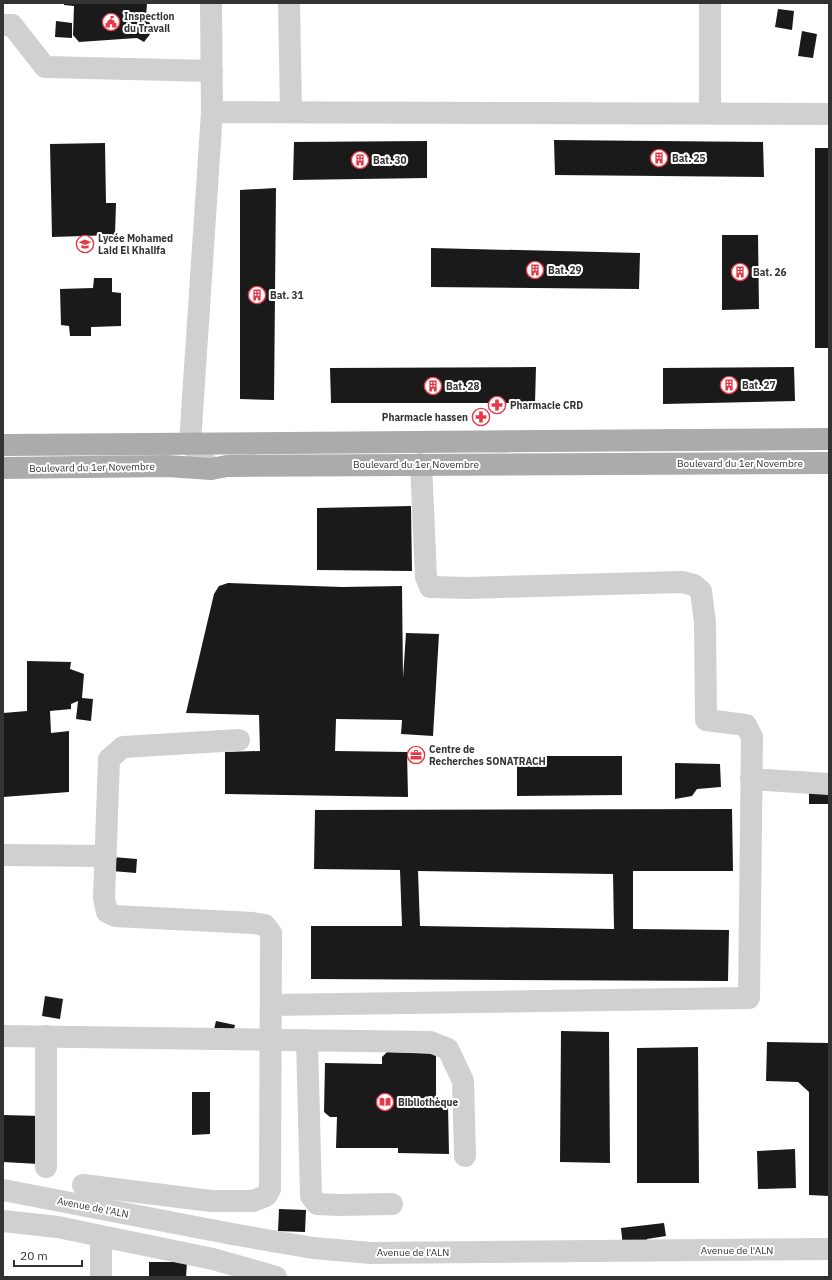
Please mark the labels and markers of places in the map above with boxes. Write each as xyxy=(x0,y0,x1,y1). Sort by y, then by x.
place label: Inspection du Travail xyxy=(124,10,175,35)
public building icon: Inspection du Travail xyxy=(101,12,121,32)
building icon: Bat. 25 xyxy=(649,148,669,168)
building icon: Bat. 30 xyxy=(350,150,370,170)
place label: Bat. 25 xyxy=(672,152,706,165)
place label: Bat. 30 xyxy=(373,154,407,167)
place label: Lycée Mohamed Laid El Khalifa xyxy=(98,232,173,257)
school or university icon: Lycée Mohamed Laid El Khalifa xyxy=(75,234,95,254)
building icon: Bat. 29 xyxy=(525,260,545,280)
building icon: Bat. 26 xyxy=(730,262,750,282)
place label: Bat. 29 xyxy=(548,264,582,277)
place label: Bat. 26 xyxy=(753,266,787,279)
building icon: Bat. 31 xyxy=(247,285,267,305)
place label: Bat. 31 xyxy=(270,289,304,302)
building icon: Bat. 27 xyxy=(719,375,739,395)
building icon: Bat. 28 xyxy=(423,376,443,396)
place label: Bat. 27 xyxy=(742,379,776,392)
place label: Bat. 28 xyxy=(446,380,480,393)
pharmacy icon: Pharmacie CRD xyxy=(487,395,507,415)
place label: Pharmacie CRD xyxy=(510,399,583,412)
pharmacy icon: Pharmacie hassen xyxy=(471,407,491,427)
place label: Pharmacie hassen xyxy=(382,411,468,424)
place label: Centre de Recherches SONATRACH xyxy=(429,743,546,768)
office icon: Centre de Recherches SONATRACH xyxy=(406,745,426,765)
library icon: Bibliothèque xyxy=(375,1092,395,1112)
place label: Bibliothèque xyxy=(398,1096,459,1109)

